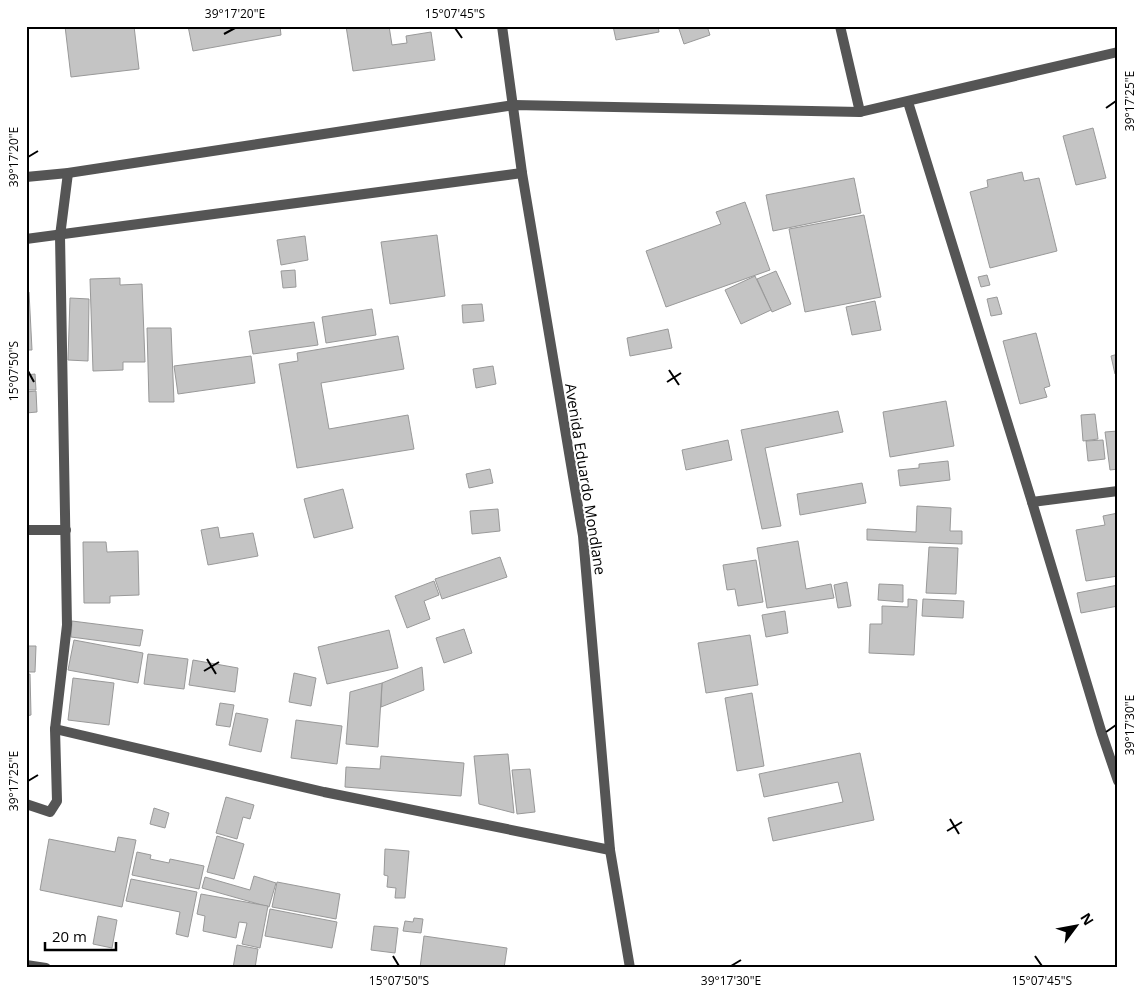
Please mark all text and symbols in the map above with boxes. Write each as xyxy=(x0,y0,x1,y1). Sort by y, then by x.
text: 39°17'20"E xyxy=(205,5,265,22)
text: 15°07'45"S xyxy=(425,5,485,22)
text: 39°17'25"E xyxy=(1121,71,1138,131)
text: 39°17'20"E xyxy=(5,127,22,187)
text: 15°07'50"S xyxy=(5,341,22,401)
street label: Avenida Eduardo Mondlane xyxy=(561,382,611,576)
text: 39°17'30"E xyxy=(1121,695,1138,755)
text: 39°17'25"E xyxy=(5,751,22,811)
north arrow xyxy=(1052,902,1102,952)
text: N xyxy=(1076,909,1099,929)
scale bar xyxy=(45,919,116,951)
text: 20 m xyxy=(52,926,87,946)
text: 15°07'50"S xyxy=(369,972,429,989)
text: 39°17'30"E xyxy=(701,972,761,989)
text: 15°07'45"S xyxy=(1012,972,1072,989)

